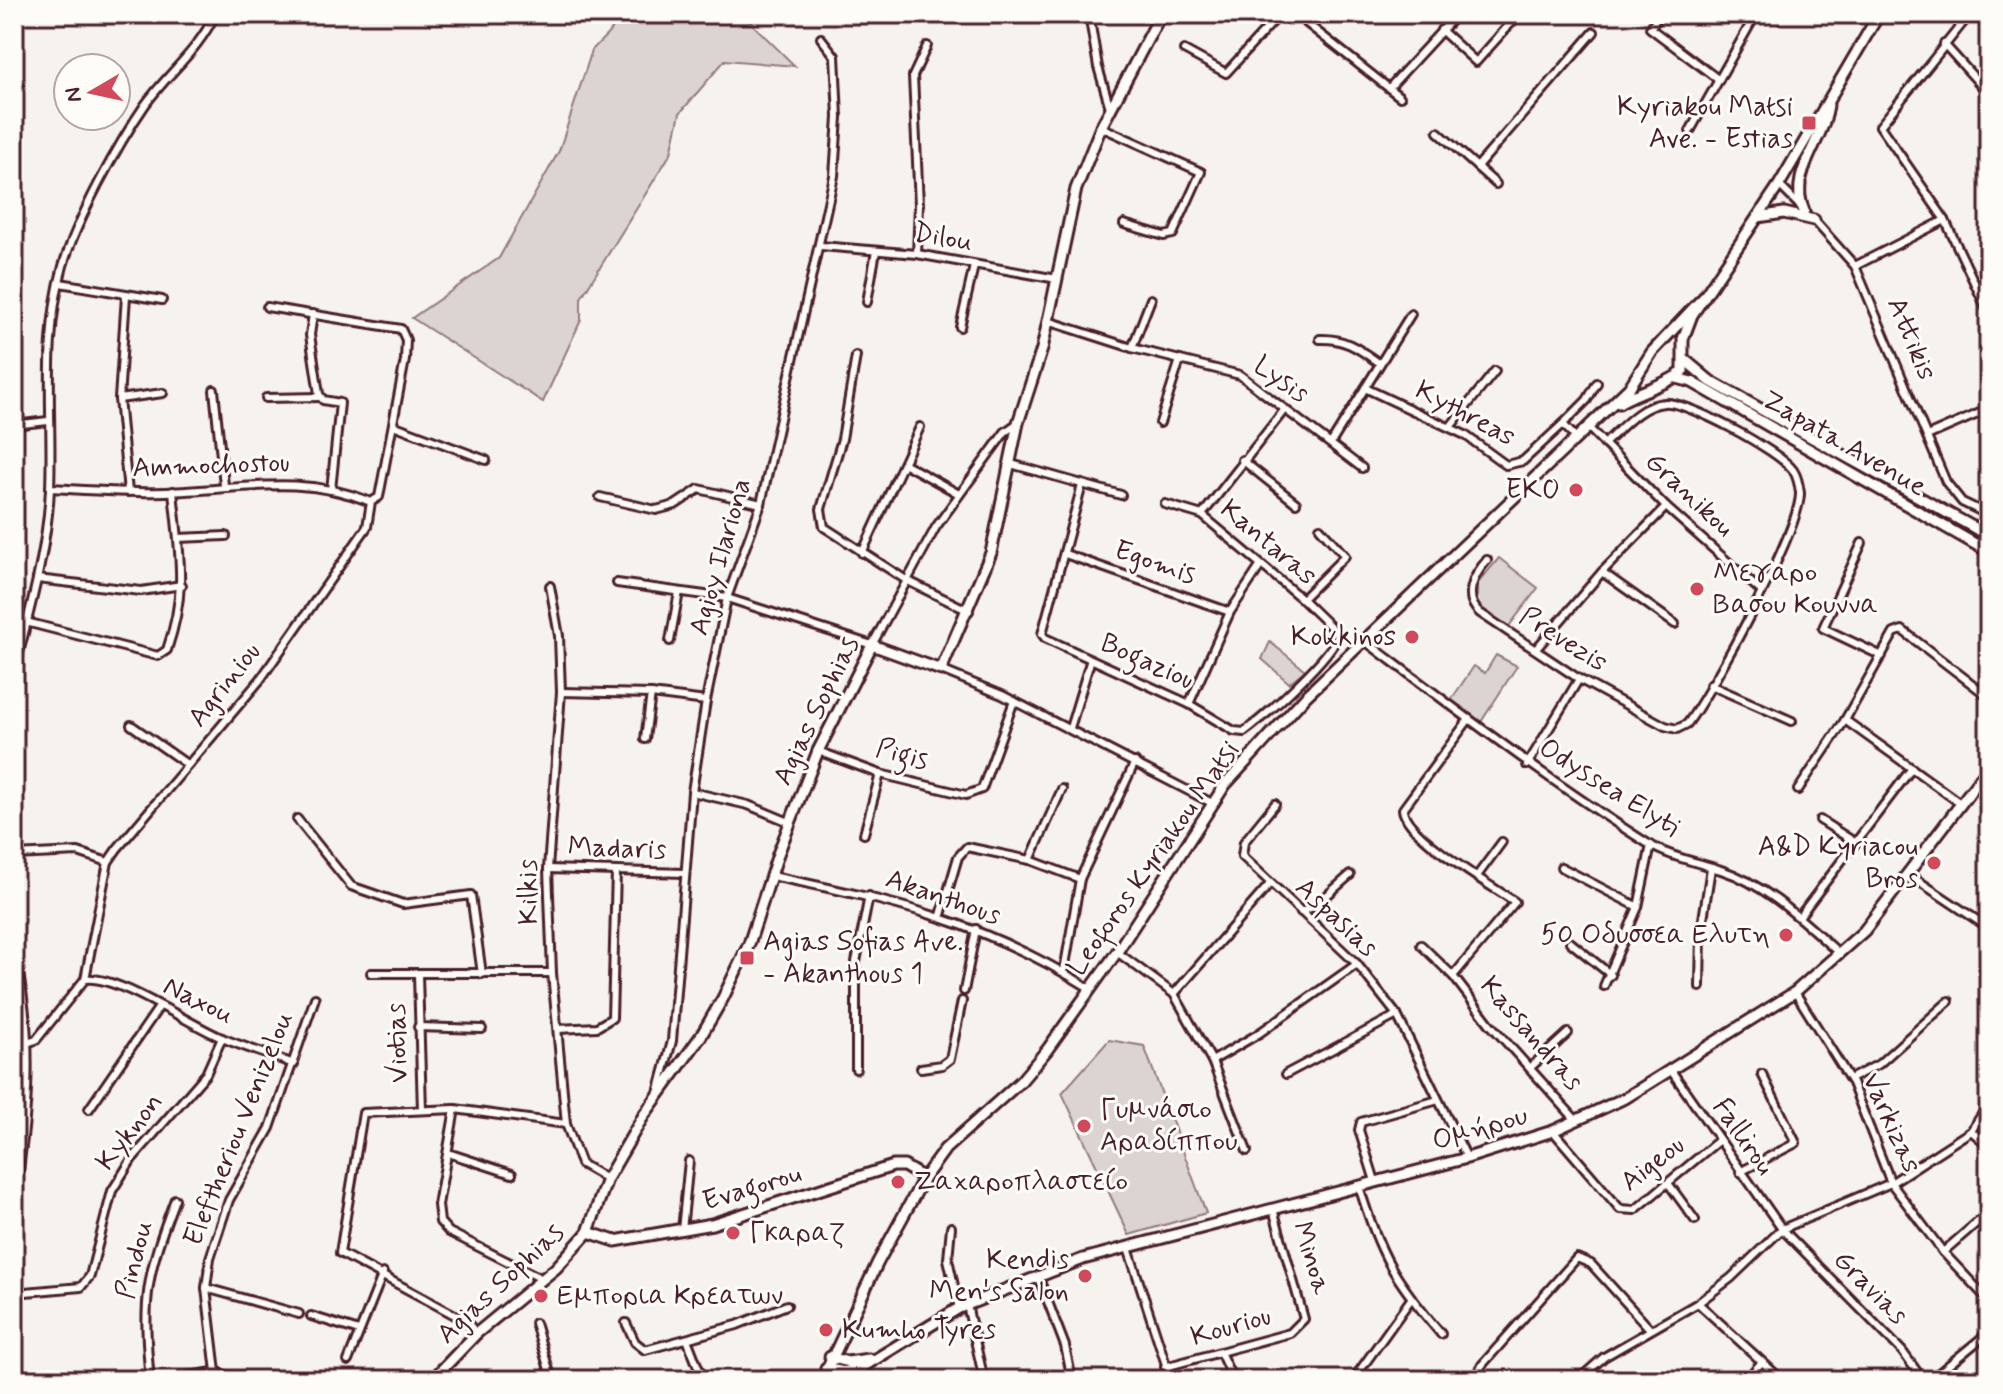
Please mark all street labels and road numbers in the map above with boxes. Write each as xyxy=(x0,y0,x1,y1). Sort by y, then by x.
street label: Dilou xyxy=(911,215,975,261)
street label: Attikis xyxy=(1877,292,1945,386)
street label: Lysis xyxy=(1246,348,1316,412)
street label: Kythreas xyxy=(1408,372,1522,456)
street label: Zapata Avenue xyxy=(1755,382,1933,506)
street label: Granikou xyxy=(1636,444,1742,546)
street label: Ammochostou xyxy=(132,445,290,487)
street label: Agioy Ilariona xyxy=(681,474,761,640)
street label: Kantaras xyxy=(1212,491,1324,595)
street label: Egomis xyxy=(1109,532,1201,594)
street label: Prevezis xyxy=(1512,598,1614,682)
street label: Bogaziou xyxy=(1093,625,1200,702)
street label: Agias Sophias xyxy=(765,630,869,792)
street label: Agriniou xyxy=(180,635,270,735)
street label: Pigis xyxy=(871,730,932,783)
street label: Odyssea Elyti xyxy=(1531,730,1687,846)
street label: Leoforos Kyriakou Matsi xyxy=(1059,734,1251,985)
street label: Madaris xyxy=(567,829,667,869)
street label: Kilkis xyxy=(510,859,548,925)
street label: Akanthous xyxy=(880,861,1006,935)
street label: Aspasias xyxy=(1286,870,1386,966)
street label: Naxou xyxy=(157,968,239,1034)
street label: Kassandras xyxy=(1471,969,1591,1099)
street label: Viotias xyxy=(378,1002,418,1084)
street label: Eleftheriou Venizelou xyxy=(175,1006,303,1252)
street label: Varkizas xyxy=(1852,1067,1930,1179)
street label: Kyknon xyxy=(88,1085,172,1179)
street label: Fallirou xyxy=(1703,1091,1783,1183)
street label: Ομήρου xyxy=(1428,1098,1532,1160)
street label: Aigeou xyxy=(1613,1127,1693,1201)
street label: Evagorou xyxy=(698,1155,807,1223)
street label: Agias Sophias xyxy=(429,1215,573,1353)
street label: Pindou xyxy=(107,1217,163,1303)
street label: Minoa xyxy=(1282,1217,1340,1299)
street label: Gravias xyxy=(1824,1242,1916,1334)
street label: Kouriou xyxy=(1186,1298,1276,1356)

